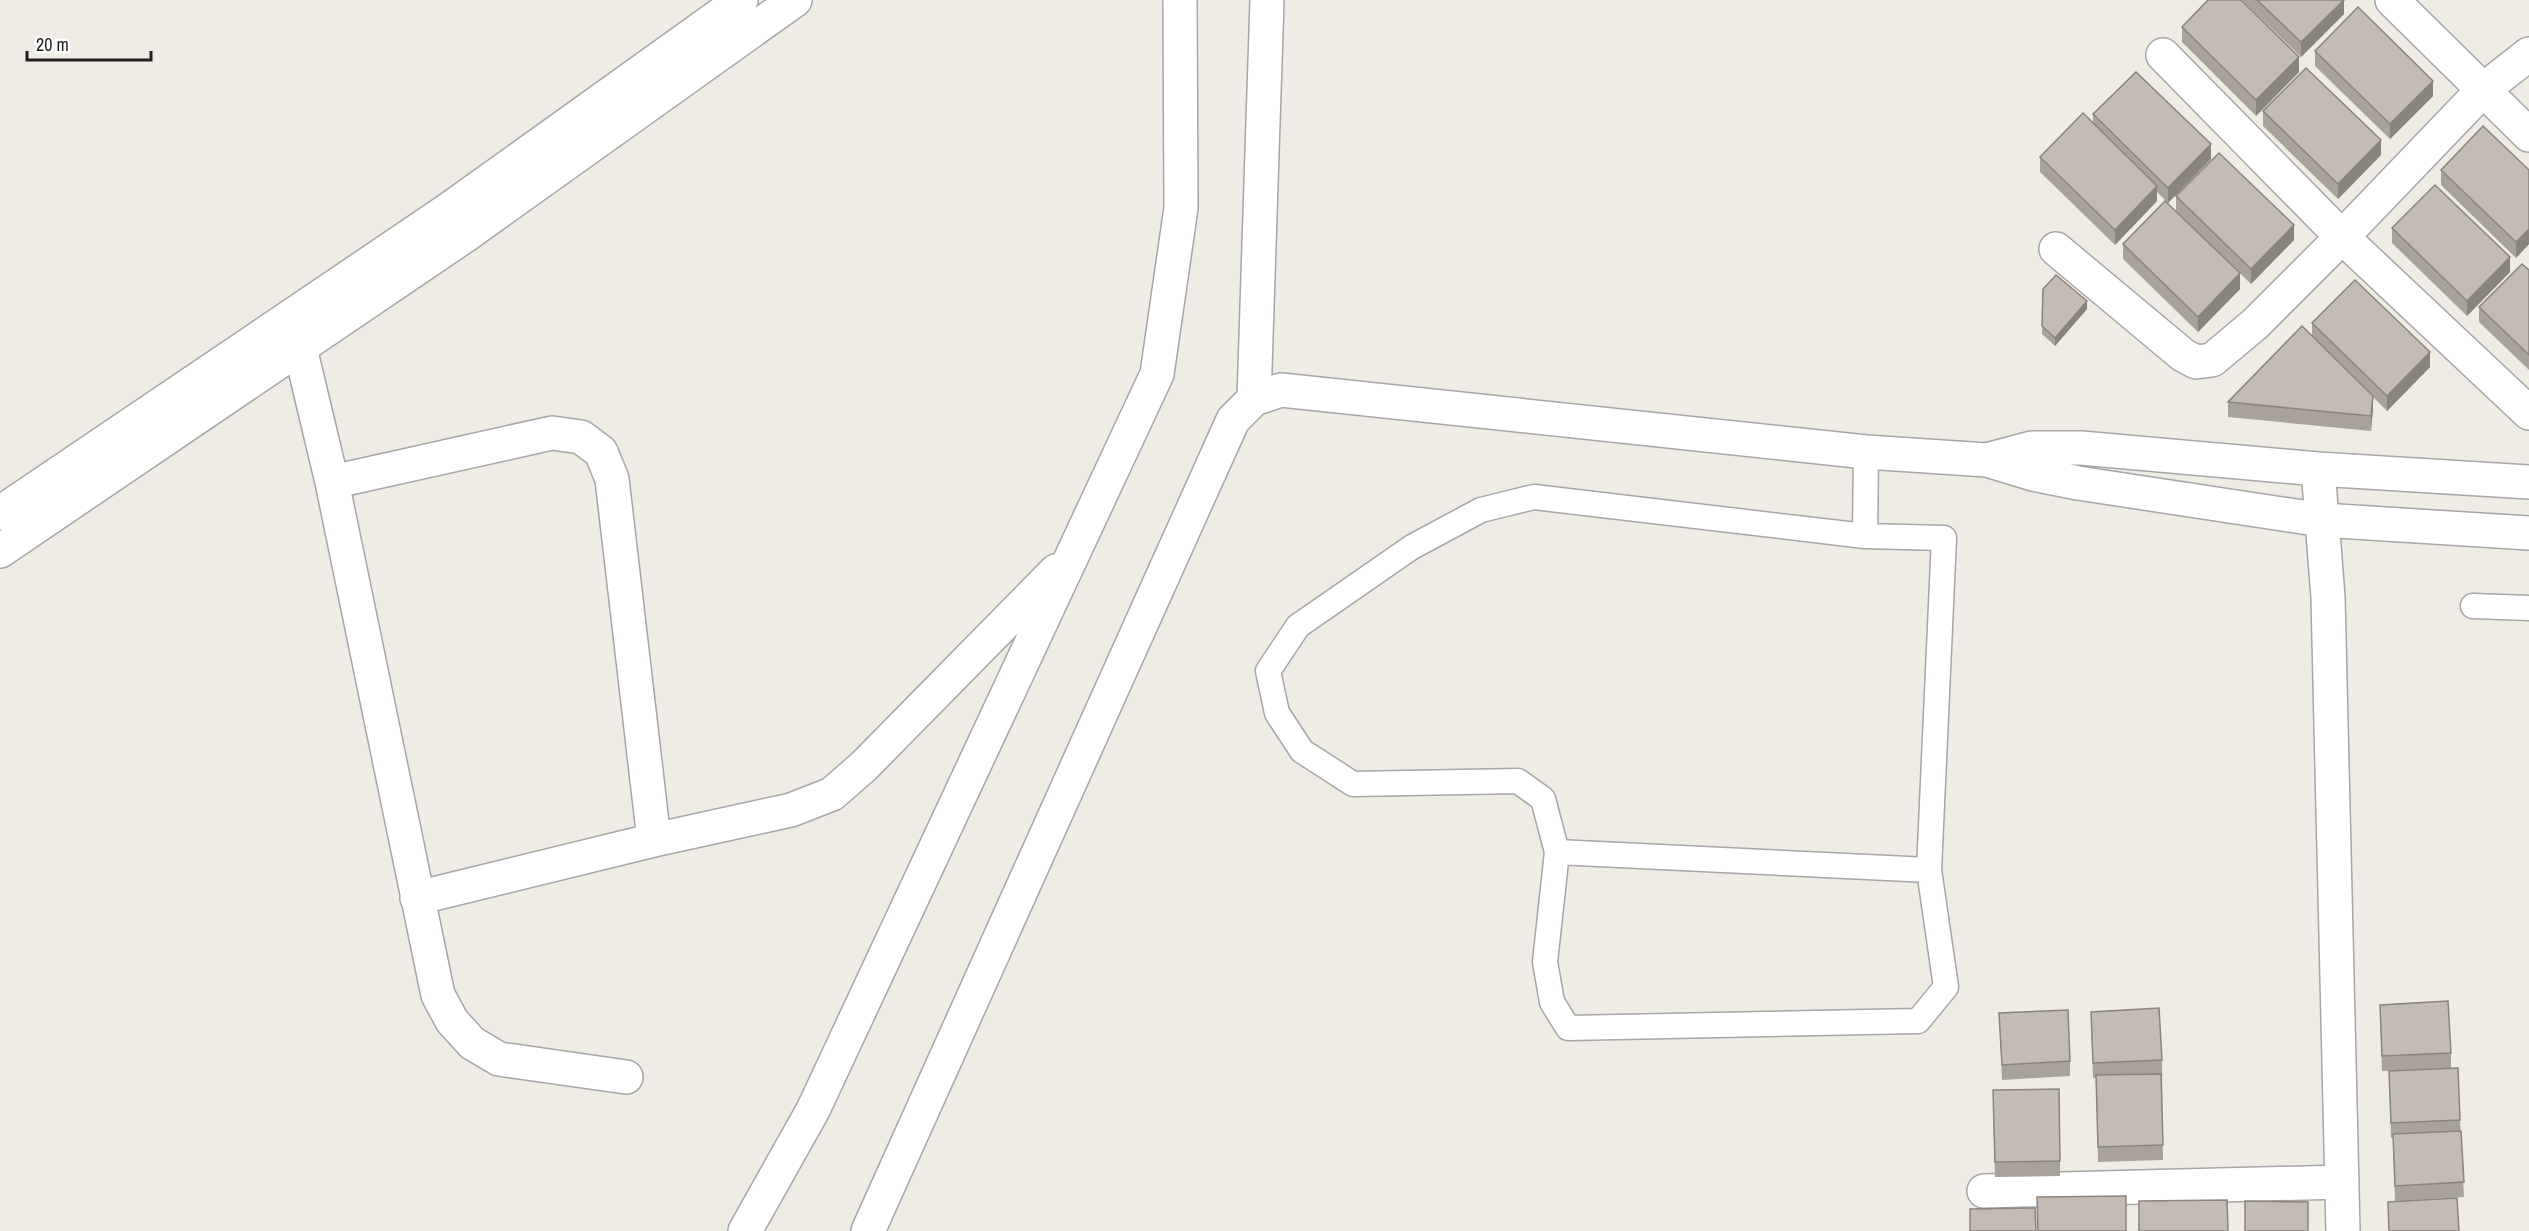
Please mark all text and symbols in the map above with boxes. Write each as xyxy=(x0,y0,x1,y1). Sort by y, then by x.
scale bar xyxy=(27,24,152,62)
text: 20 m xyxy=(36,32,69,57)

